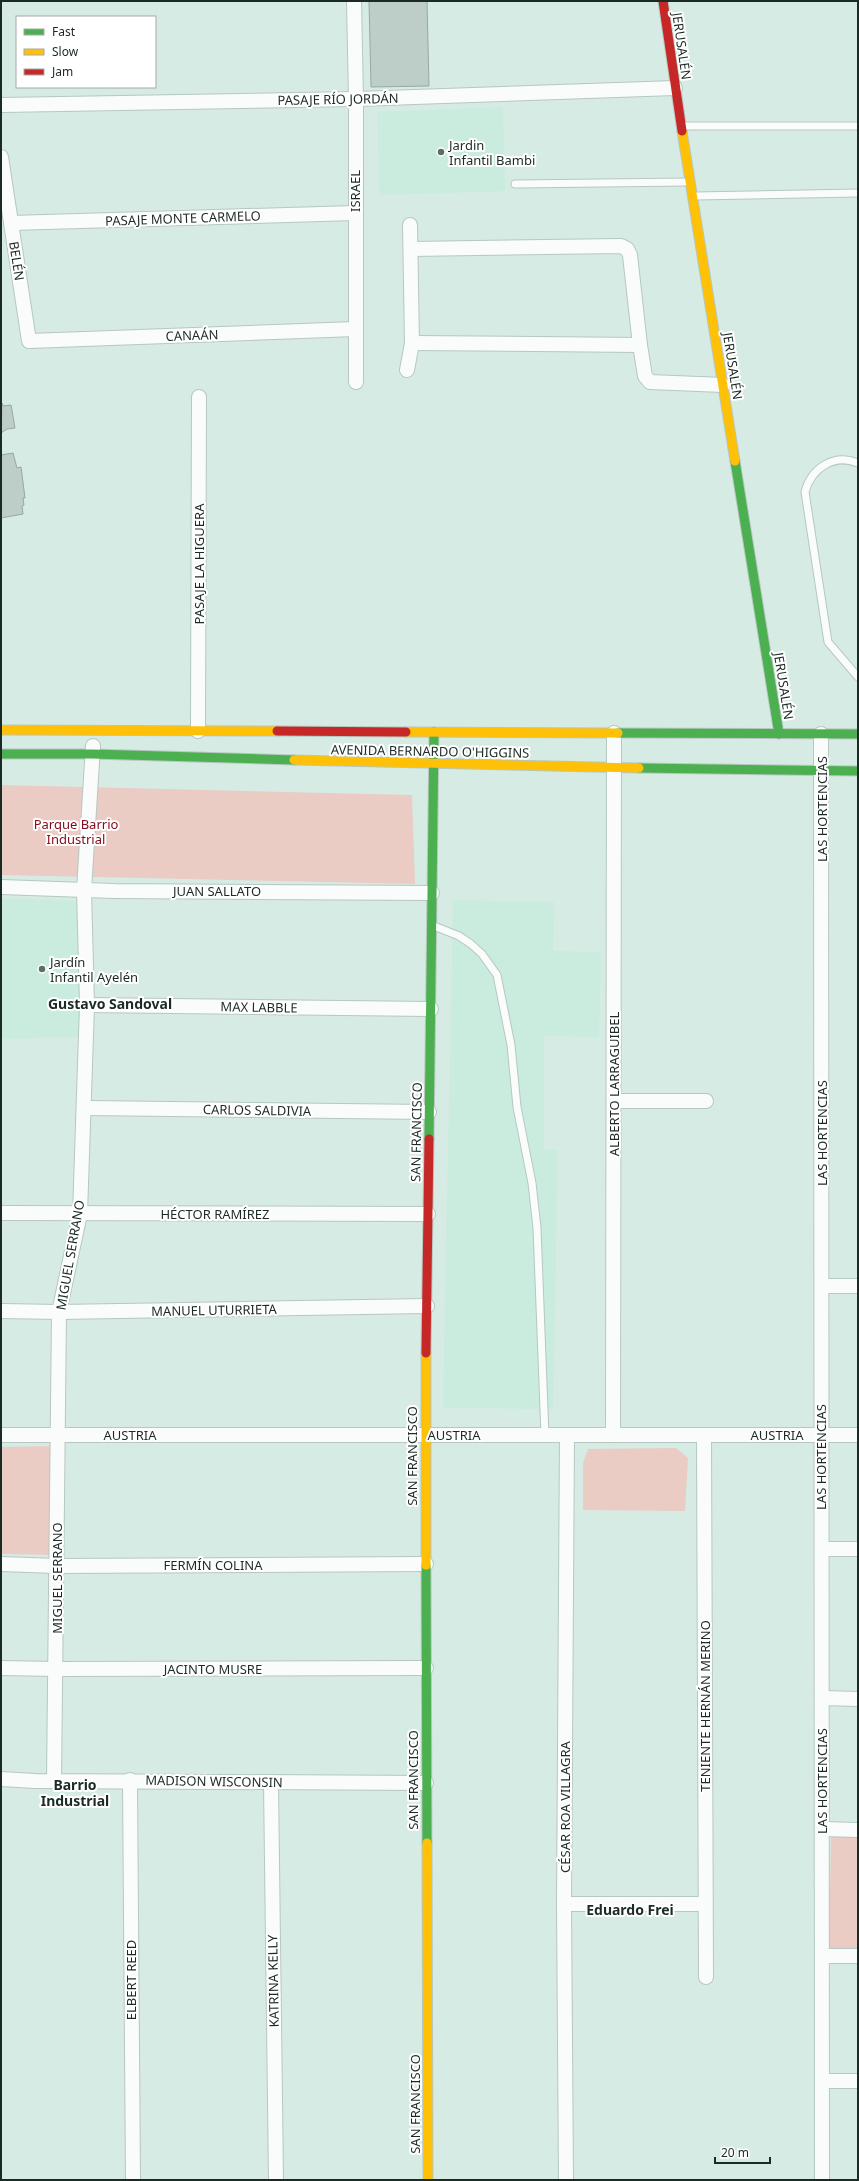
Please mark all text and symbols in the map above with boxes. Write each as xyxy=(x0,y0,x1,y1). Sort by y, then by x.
street label: JERUSALÉN xyxy=(668,9,696,81)
legend xyxy=(16,16,156,88)
text: Fast xyxy=(52,23,76,40)
text: Slow xyxy=(52,43,79,60)
text: Jam xyxy=(51,63,73,80)
street label: PASAJE RÍO JORDÁN xyxy=(277,89,399,109)
place label: Jardin Infantil Bambi xyxy=(447,136,535,169)
marker: Jardin Infantil Bambi xyxy=(436,147,446,157)
street label: ISRAEL xyxy=(346,170,364,212)
street label: PASAJE MONTE CARMELO xyxy=(105,206,261,230)
street label: BELÉN xyxy=(5,240,29,282)
street label: CANAÁN xyxy=(165,325,219,345)
street label: JERUSALÉN xyxy=(718,329,747,401)
street label: PASAJE LA HIGUERA xyxy=(190,503,208,624)
street label: JERUSALÉN xyxy=(769,649,798,721)
street label: AVENIDA BERNARDO O'HIGGINS xyxy=(331,740,529,762)
street label: LAS HORTENCIAS xyxy=(813,756,831,862)
park label: Parque Barrio Industrial xyxy=(34,815,118,848)
street label: JUAN SALLATO xyxy=(171,882,261,900)
place label: Jardín Infantil Ayelén xyxy=(48,953,138,986)
marker: Jardín Infantil Ayelén xyxy=(37,964,47,974)
district label: Gustavo Sandoval xyxy=(48,994,172,1013)
street label: MAX LABBLE xyxy=(220,997,298,1017)
street label: ALBERTO LARRAGUIBEL xyxy=(605,1012,623,1156)
street label: LAS HORTENCIAS xyxy=(813,1080,831,1186)
street label: SAN FRANCISCO xyxy=(406,1082,426,1182)
street label: CARLOS SALDIVIA xyxy=(203,1100,312,1120)
street label: MIGUEL SERRANO xyxy=(51,1199,89,1311)
street label: HÉCTOR RAMÍREZ xyxy=(160,1205,270,1223)
street label: MANUEL UTURRIETA xyxy=(151,1300,278,1320)
street label: LAS HORTENCIAS xyxy=(812,1404,830,1510)
street label: SAN FRANCISCO xyxy=(403,1406,421,1506)
street label: AUSTRIA xyxy=(104,1426,157,1444)
street label: AUSTRIA xyxy=(428,1426,481,1444)
street label: AUSTRIA xyxy=(751,1426,804,1444)
street label: MIGUEL SERRANO xyxy=(48,1522,66,1634)
street label: FERMÍN COLINA xyxy=(163,1556,263,1574)
street label: TENIENTE HERNÁN MERINO xyxy=(696,1620,714,1792)
street label: JACINTO MUSRE xyxy=(162,1660,262,1678)
street label: LAS HORTENCIAS xyxy=(813,1728,831,1834)
street label: SAN FRANCISCO xyxy=(404,1730,422,1830)
street label: CÉSAR ROA VILLAGRA xyxy=(556,1740,574,1873)
street label: MADISON WISCONSIN xyxy=(145,1771,283,1791)
district label: Barrio Industrial xyxy=(41,1775,109,1810)
district label: Eduardo Frei xyxy=(586,1900,674,1919)
street label: KATRINA KELLY xyxy=(263,1934,283,2027)
street label: ELBERT REED xyxy=(122,1940,140,2020)
street label: SAN FRANCISCO xyxy=(406,2054,424,2154)
scale bar xyxy=(715,2139,770,2165)
text: 20 m xyxy=(721,2144,749,2161)

